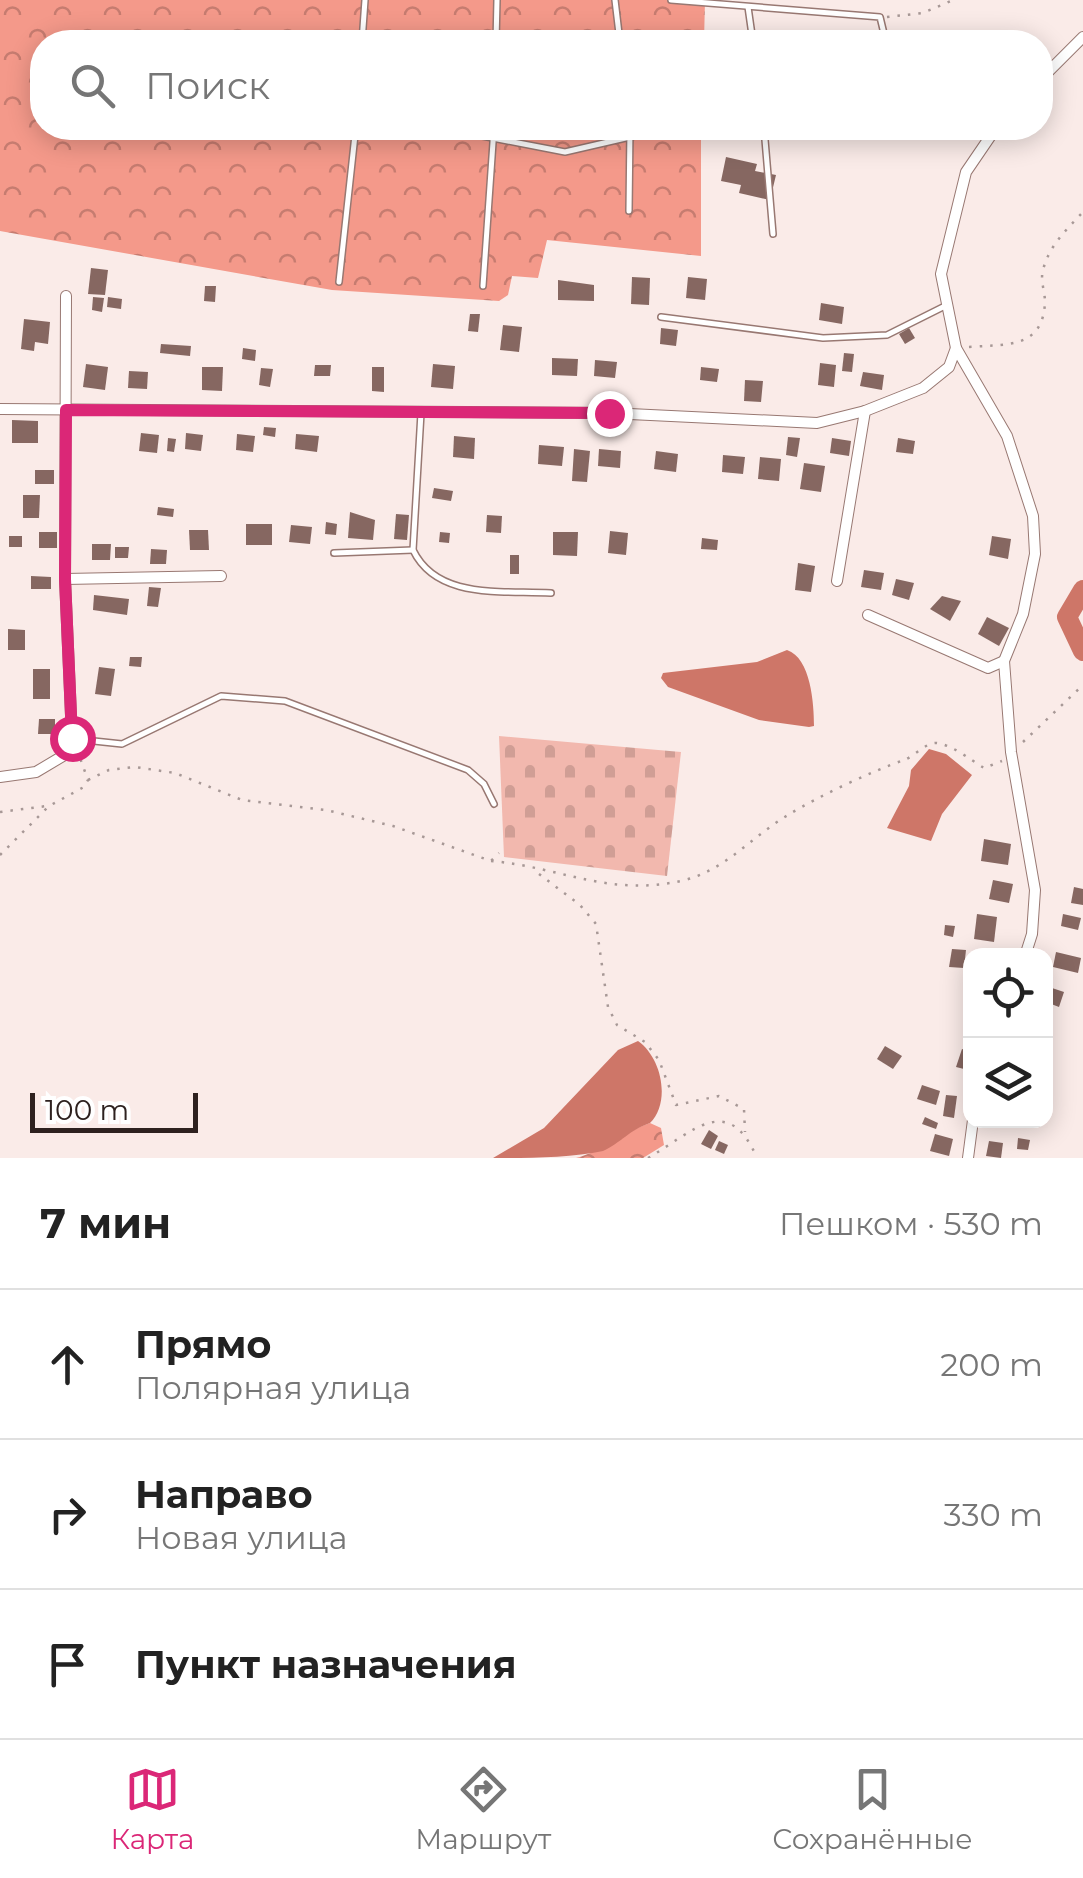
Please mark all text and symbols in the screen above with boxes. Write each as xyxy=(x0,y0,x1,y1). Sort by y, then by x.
search box xyxy=(30,30,1053,140)
icon: search xyxy=(65,58,120,113)
text: Поиск xyxy=(145,62,270,109)
route end xyxy=(587,391,633,437)
route start xyxy=(50,716,96,762)
map controls xyxy=(963,948,1053,1128)
button: locate xyxy=(963,948,1053,1038)
button: layers xyxy=(963,1038,1053,1128)
scale bar xyxy=(30,1088,198,1132)
text: 100 m xyxy=(45,1093,129,1127)
text: 7 мин xyxy=(40,1197,171,1249)
text: Пешком · 530 m xyxy=(779,1204,1043,1243)
text: Прямо xyxy=(135,1321,271,1368)
icon: ahead xyxy=(40,1337,95,1392)
text: 200 m xyxy=(940,1345,1043,1384)
text: Полярная улица xyxy=(135,1368,411,1407)
text: Направо xyxy=(135,1471,313,1518)
icon: right xyxy=(40,1487,95,1542)
text: 330 m xyxy=(944,1495,1043,1534)
text: Новая улица xyxy=(135,1518,347,1557)
icon: arrive xyxy=(40,1637,95,1692)
text: Пункт назначения xyxy=(135,1641,517,1688)
tab: Карта xyxy=(110,1762,194,1856)
tab: Маршрут xyxy=(415,1762,551,1856)
tab: Сохранённые xyxy=(772,1762,973,1856)

